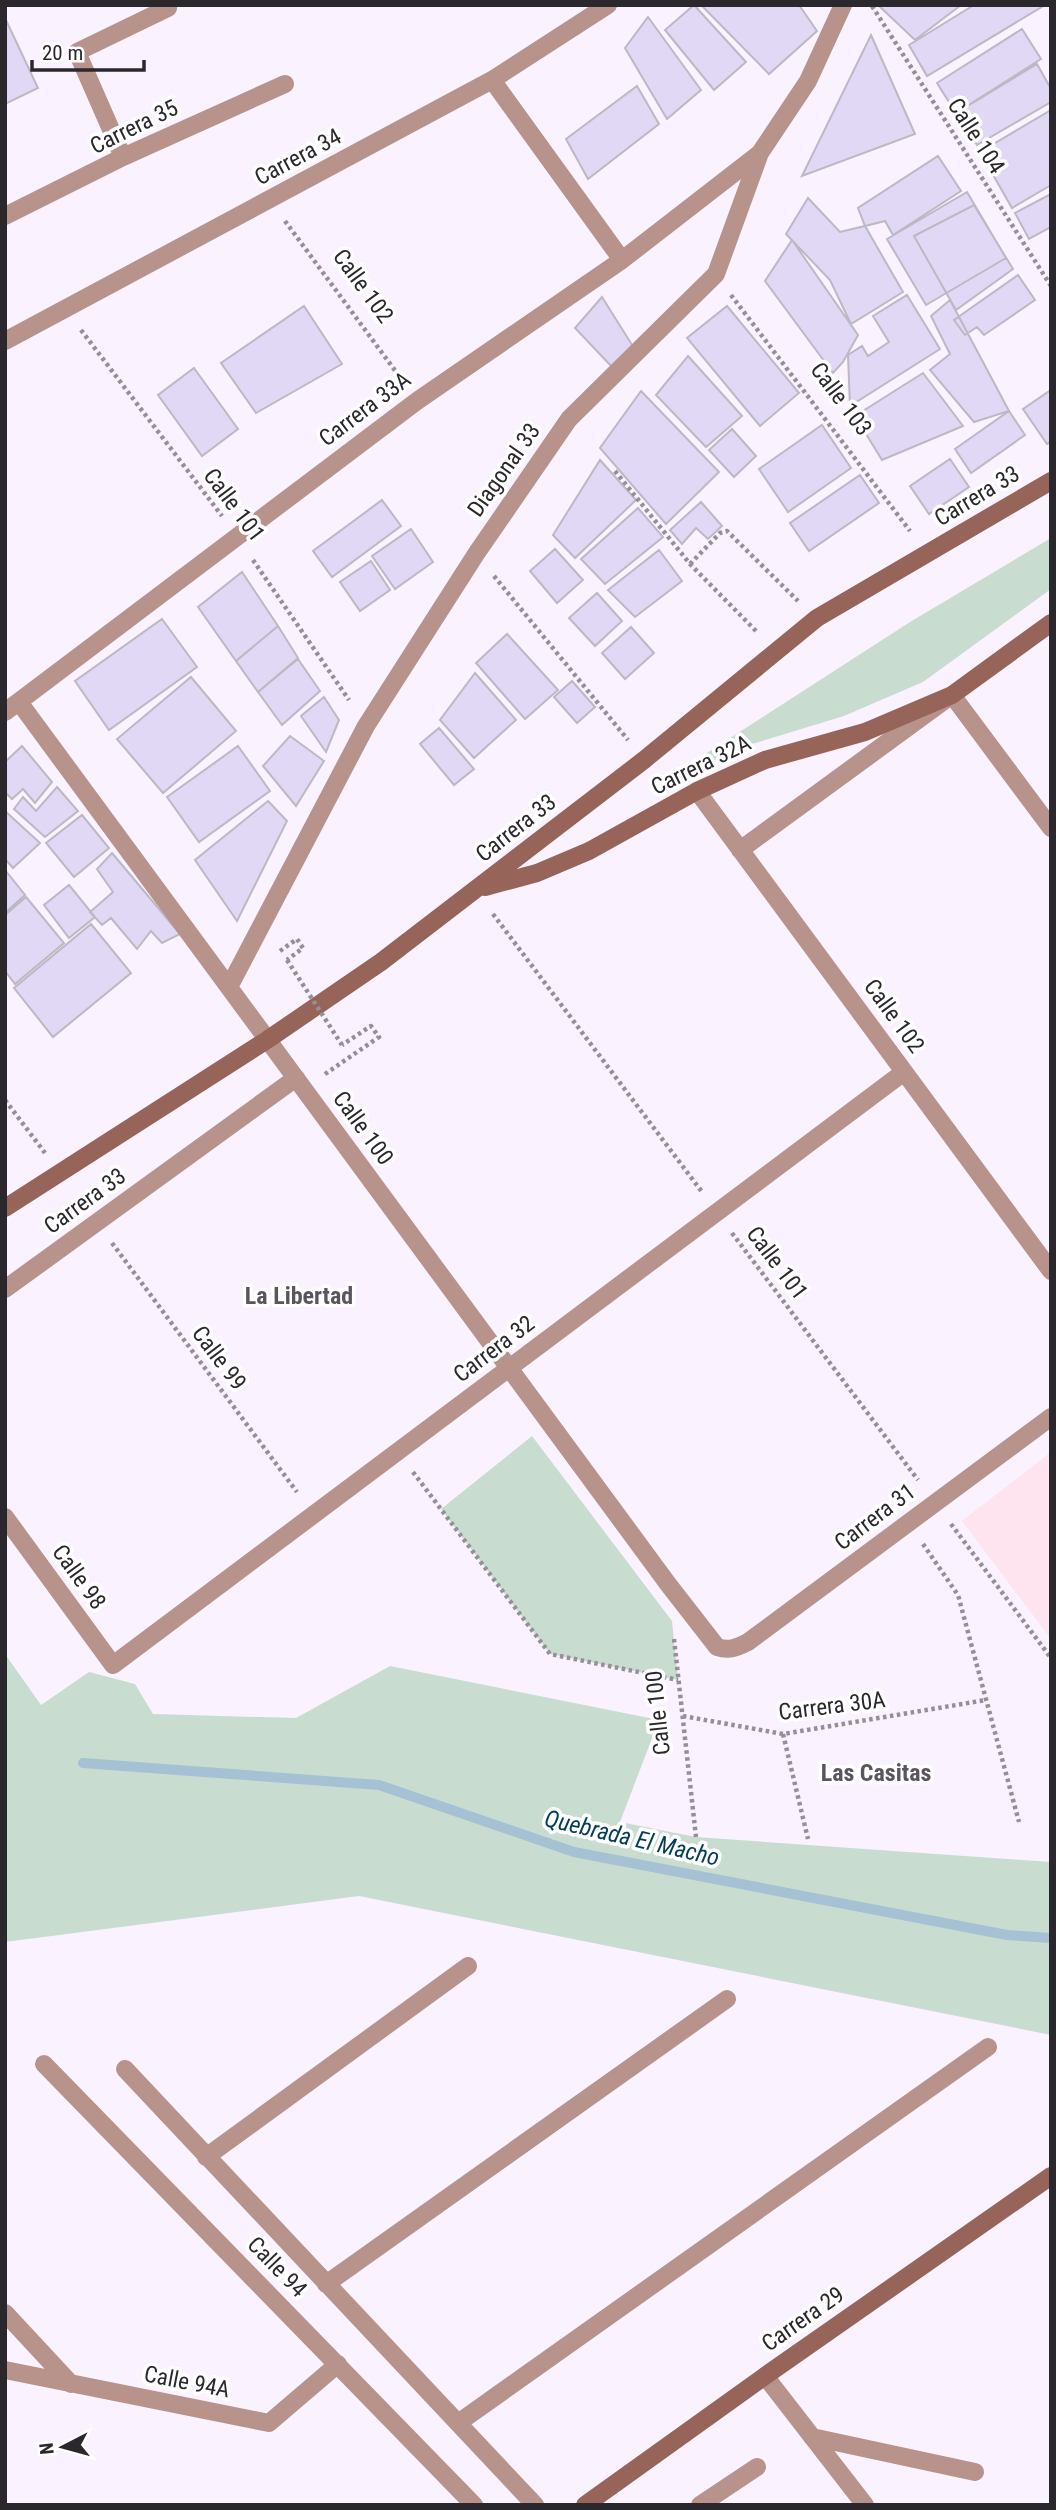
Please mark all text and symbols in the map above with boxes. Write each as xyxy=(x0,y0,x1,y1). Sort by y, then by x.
scale bar xyxy=(32,28,144,72)
text: 20 m xyxy=(42,41,83,65)
street label: Calle 104 xyxy=(942,93,1010,179)
street label: Carrera 35 xyxy=(86,94,182,160)
street label: Carrera 34 xyxy=(250,123,346,191)
street label: Calle 102 xyxy=(327,244,399,328)
street label: Calle 103 xyxy=(805,357,877,441)
street label: Carrera 33A xyxy=(314,366,416,452)
street label: Diagonal 33 xyxy=(462,418,546,522)
street label: Carrera 33 xyxy=(930,460,1024,532)
street label: Calle 101 xyxy=(198,463,270,547)
street label: Carrera 32A xyxy=(647,729,755,801)
street label: Carrera 33 xyxy=(471,788,561,868)
street label: Calle 102 xyxy=(858,974,930,1058)
street label: Calle 100 xyxy=(327,1086,399,1170)
street label: Carrera 33 xyxy=(39,1162,131,1240)
street label: Calle 101 xyxy=(741,1221,813,1305)
district label: La Libertad xyxy=(245,1282,353,1310)
street label: Carrera 32 xyxy=(448,1310,540,1388)
street label: Calle 99 xyxy=(186,1321,252,1395)
street label: Carrera 31 xyxy=(829,1478,921,1556)
street label: Calle 98 xyxy=(47,1539,111,1615)
street label: Calle 100 xyxy=(640,1669,676,1757)
street label: Carrera 30A xyxy=(777,1686,887,1726)
district label: Las Casitas xyxy=(821,1759,931,1787)
water label: Quebrada El Macho xyxy=(542,1804,722,1872)
street label: Calle 94 xyxy=(242,2231,312,2303)
street label: Carrera 29 xyxy=(757,2281,849,2357)
street label: Calle 94A xyxy=(142,2360,232,2404)
north arrow xyxy=(28,2412,98,2482)
text: N xyxy=(35,2442,59,2456)

